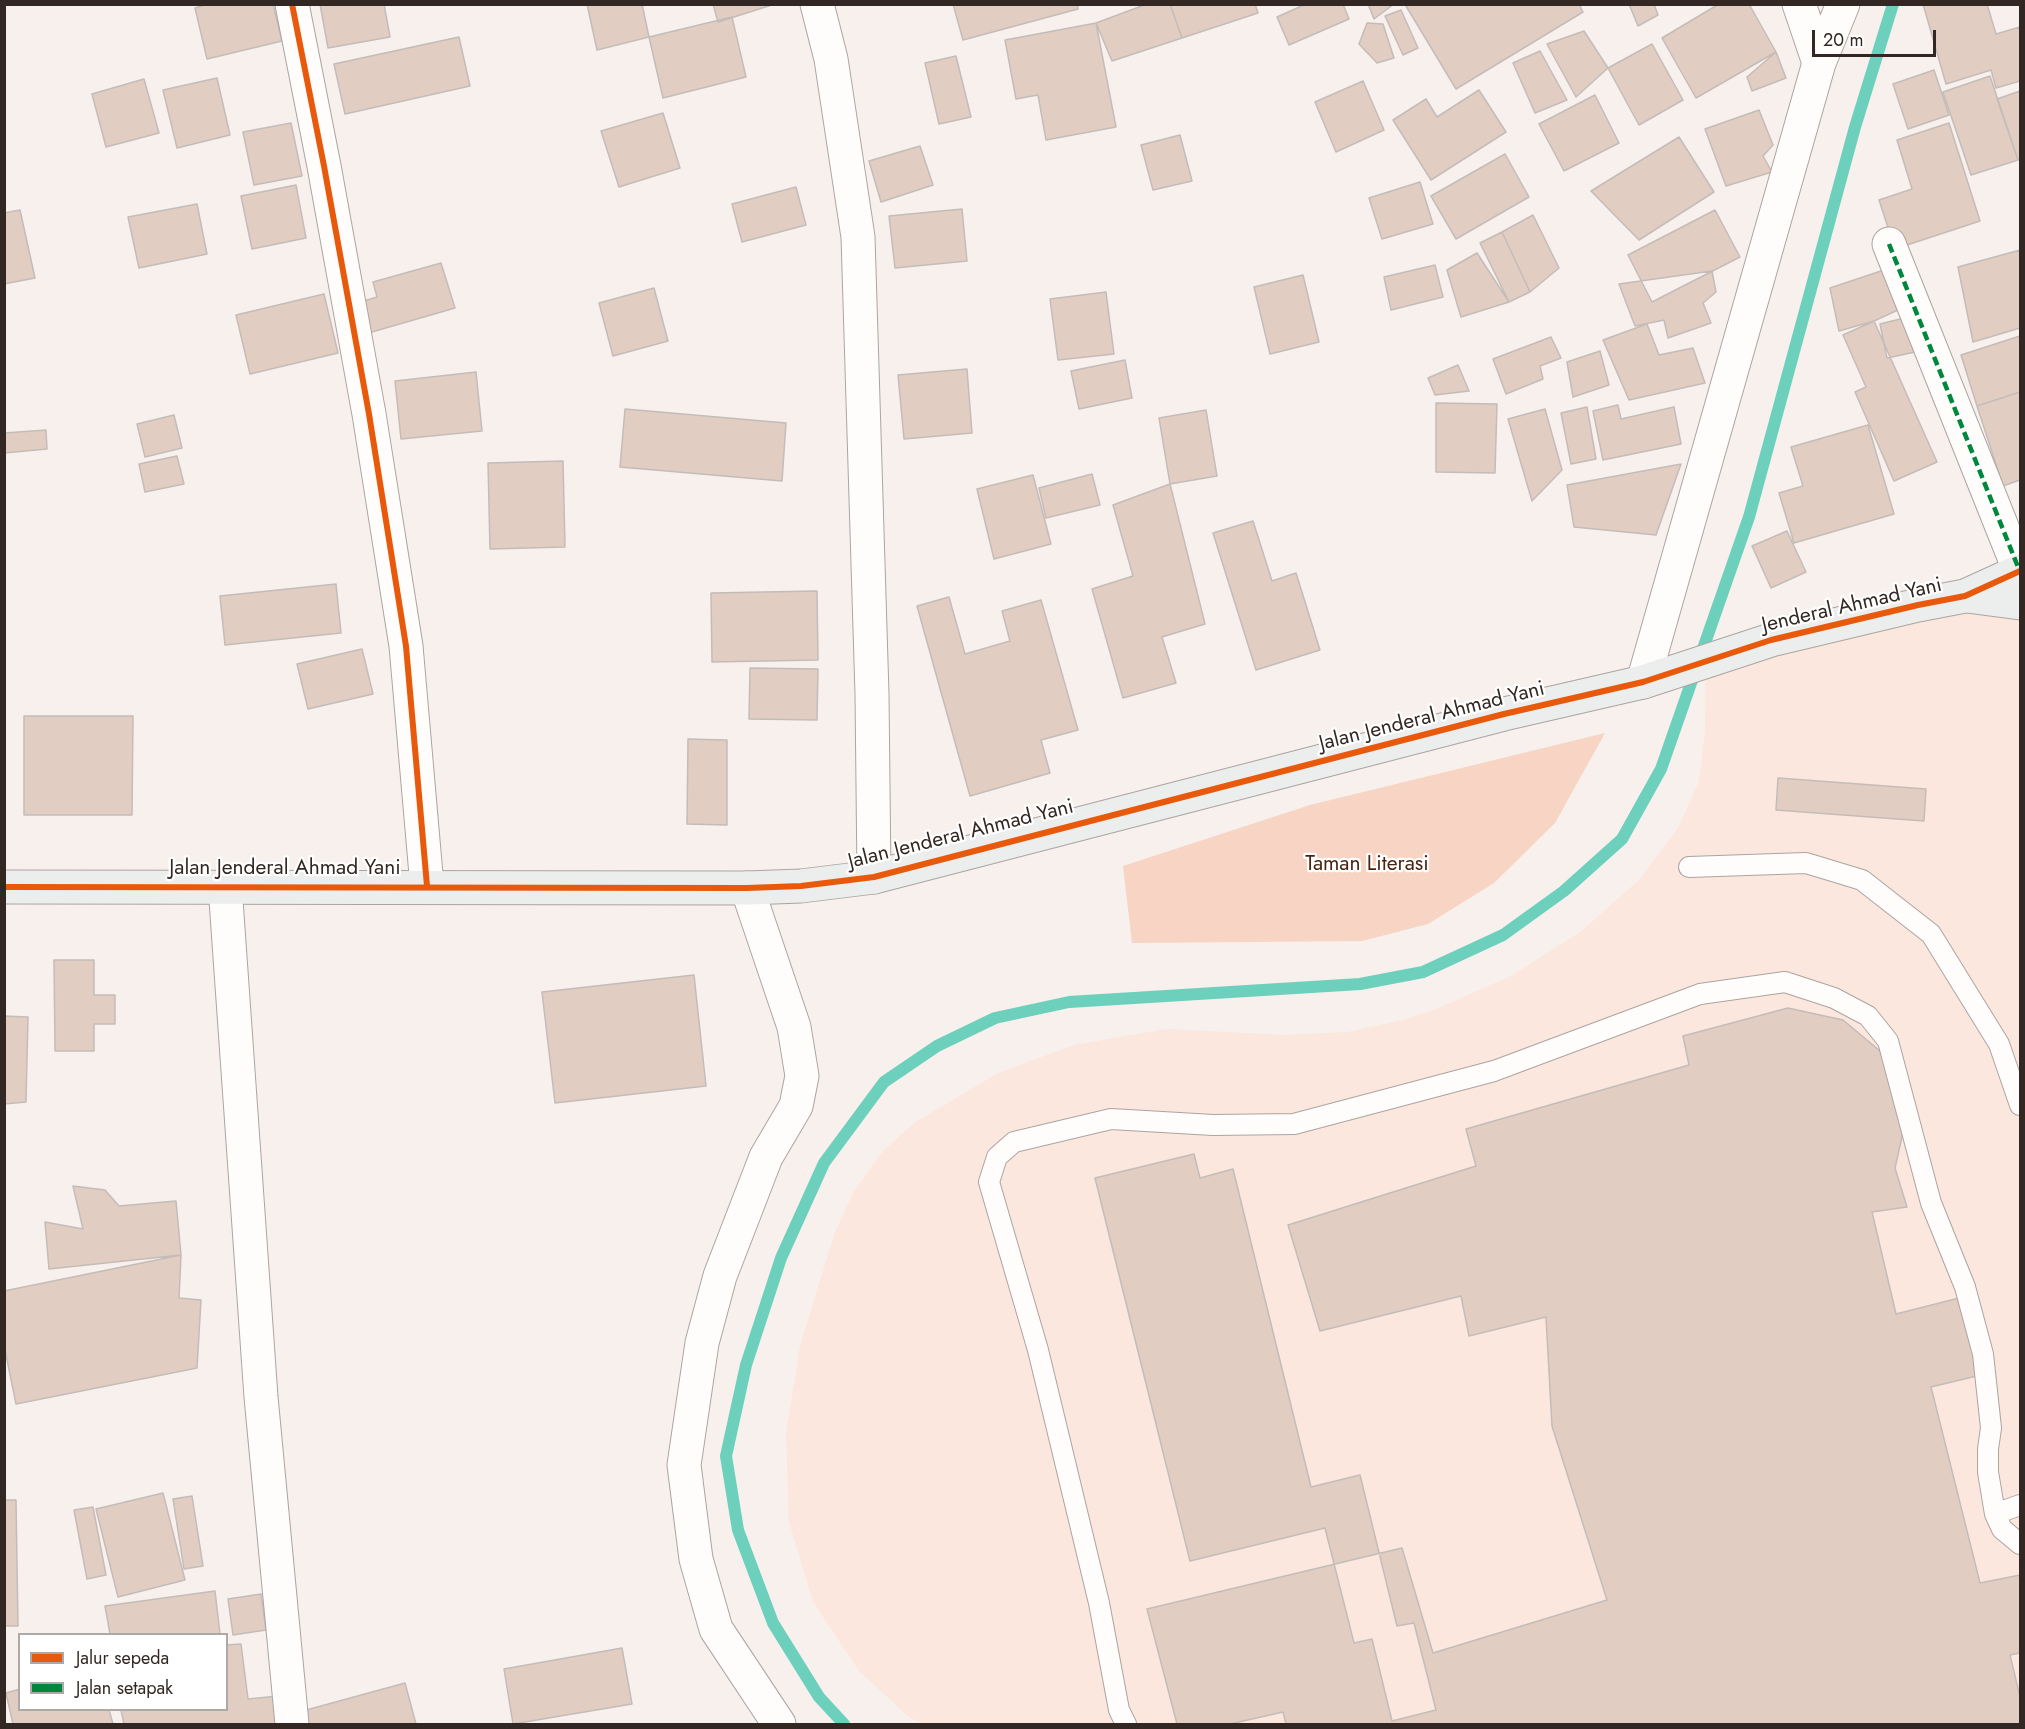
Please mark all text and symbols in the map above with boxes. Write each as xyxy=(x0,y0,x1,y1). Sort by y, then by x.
scale bar xyxy=(1815,18,1940,56)
text: 20 m xyxy=(1823,27,1863,53)
street label: Jenderal Ahmad Yani xyxy=(1760,573,1944,639)
street label: Jalan Jenderal Ahmad Yani xyxy=(1317,677,1547,757)
street label: Jalan Jenderal Ahmad Yani xyxy=(846,795,1076,875)
park label: Taman Literasi xyxy=(1305,852,1429,878)
street label: Jalan Jenderal Ahmad Yani xyxy=(169,856,401,882)
legend xyxy=(18,1633,228,1711)
text: Jalur sepeda xyxy=(76,1645,169,1671)
text: Jalan setapak xyxy=(76,1675,173,1701)

